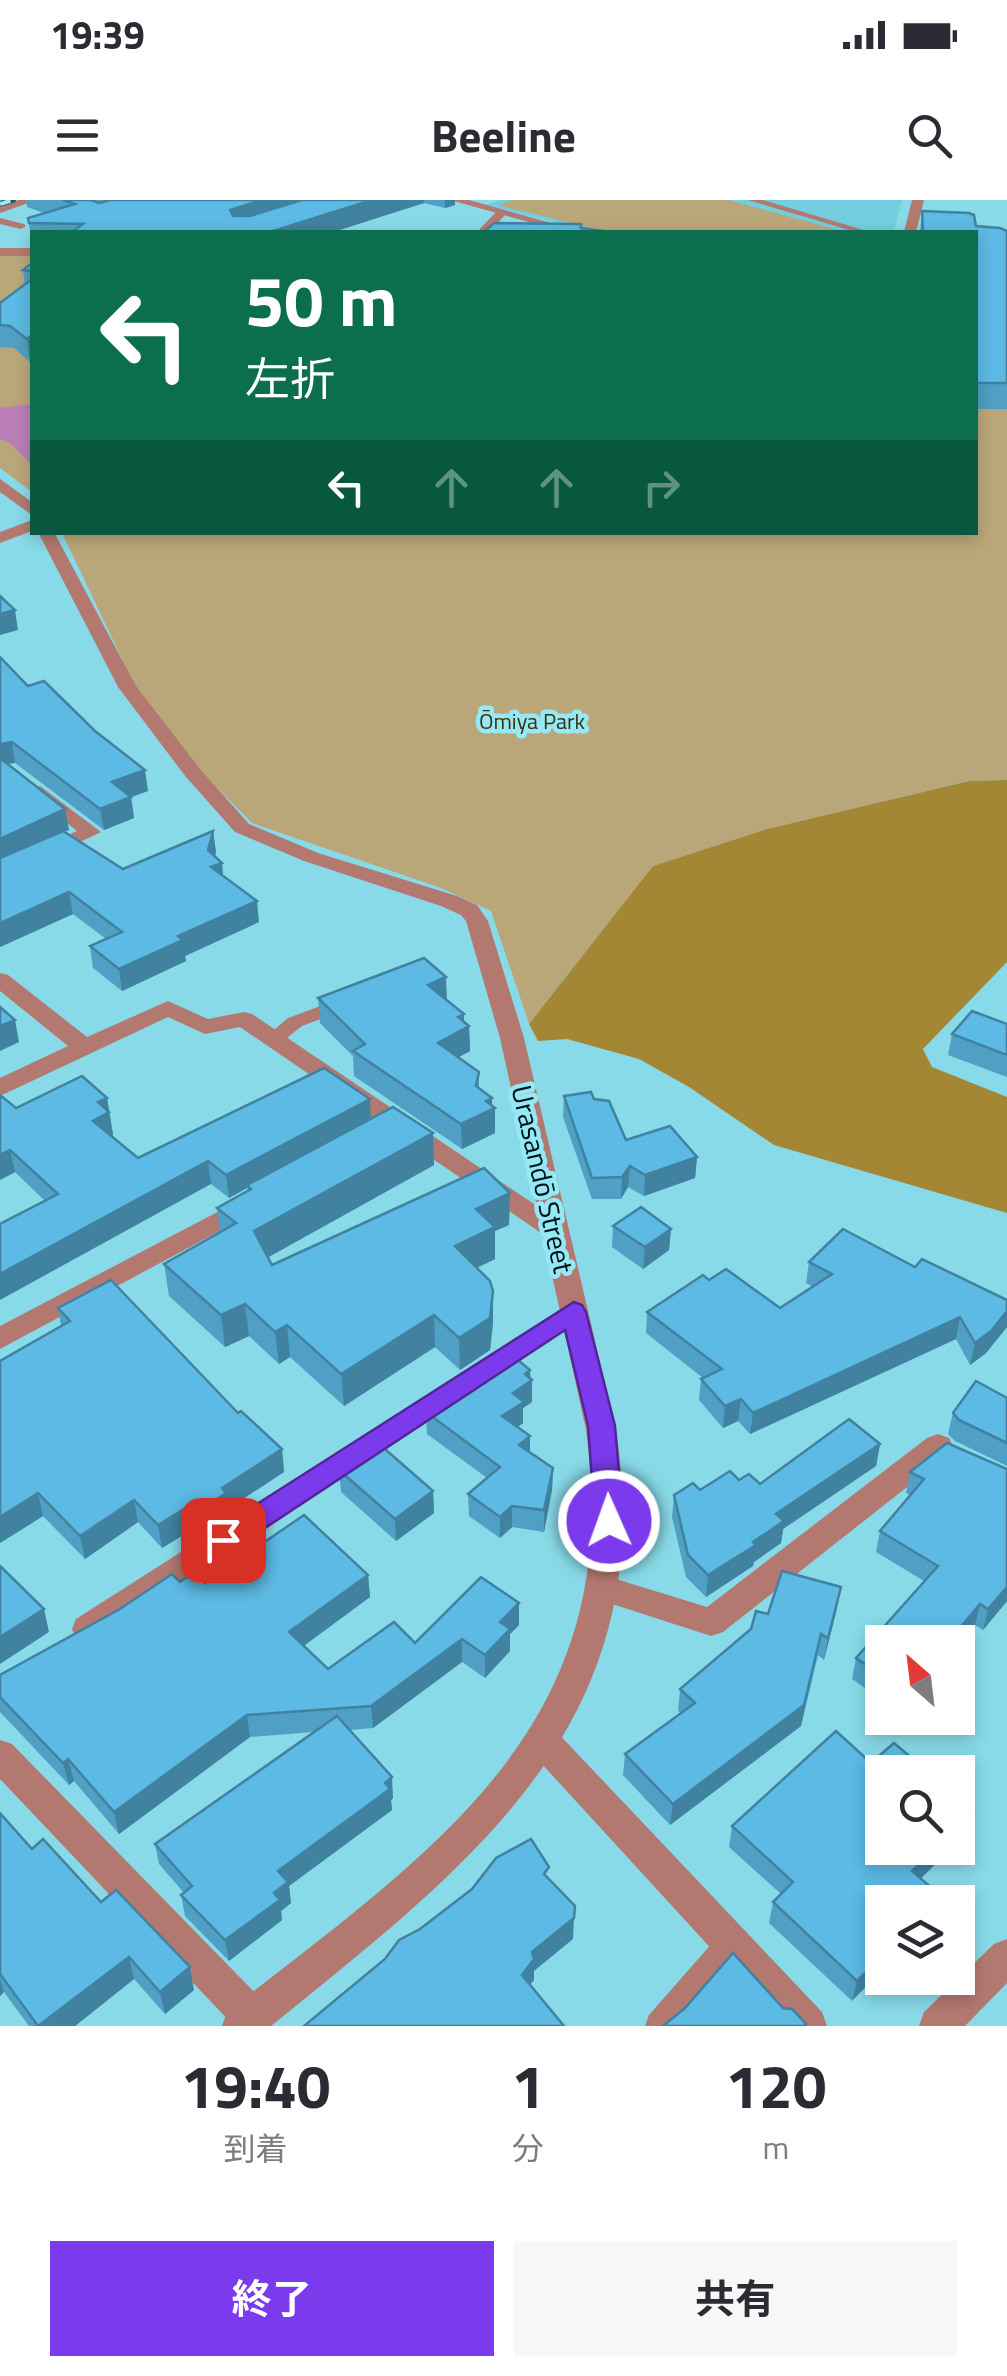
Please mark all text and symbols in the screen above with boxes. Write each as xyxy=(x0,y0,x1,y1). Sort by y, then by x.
text: 19:39 xyxy=(50,6,145,64)
text: Beeline xyxy=(431,101,576,169)
icon: menu xyxy=(50,108,105,163)
icon: search xyxy=(902,108,957,163)
text: 50 m xyxy=(245,247,398,353)
icon: left xyxy=(80,270,210,400)
text: 左折 xyxy=(245,344,335,412)
icon: left xyxy=(319,460,374,515)
icon: ahead xyxy=(424,460,479,515)
icon: ahead xyxy=(529,460,584,515)
icon: right xyxy=(634,460,689,515)
park label: Ōmiya Park xyxy=(479,704,586,738)
street label: Urasandō Street xyxy=(500,1081,586,1277)
position arrow xyxy=(557,1469,661,1573)
pin xyxy=(181,1498,266,1583)
icon: arrive xyxy=(196,1513,251,1568)
north arrow xyxy=(865,1625,975,1735)
map controls xyxy=(865,1625,975,1995)
button: search xyxy=(865,1755,975,1865)
button: layers xyxy=(865,1885,975,1995)
text: 19:40 xyxy=(181,2040,330,2131)
text: 1 xyxy=(511,2040,545,2131)
text: 120 xyxy=(725,2040,826,2131)
text: m xyxy=(763,2123,789,2171)
text: 到着 xyxy=(224,2124,288,2172)
text: 分 xyxy=(512,2124,544,2172)
button: 終了 xyxy=(50,2241,494,2356)
button: 共有 xyxy=(514,2241,957,2356)

